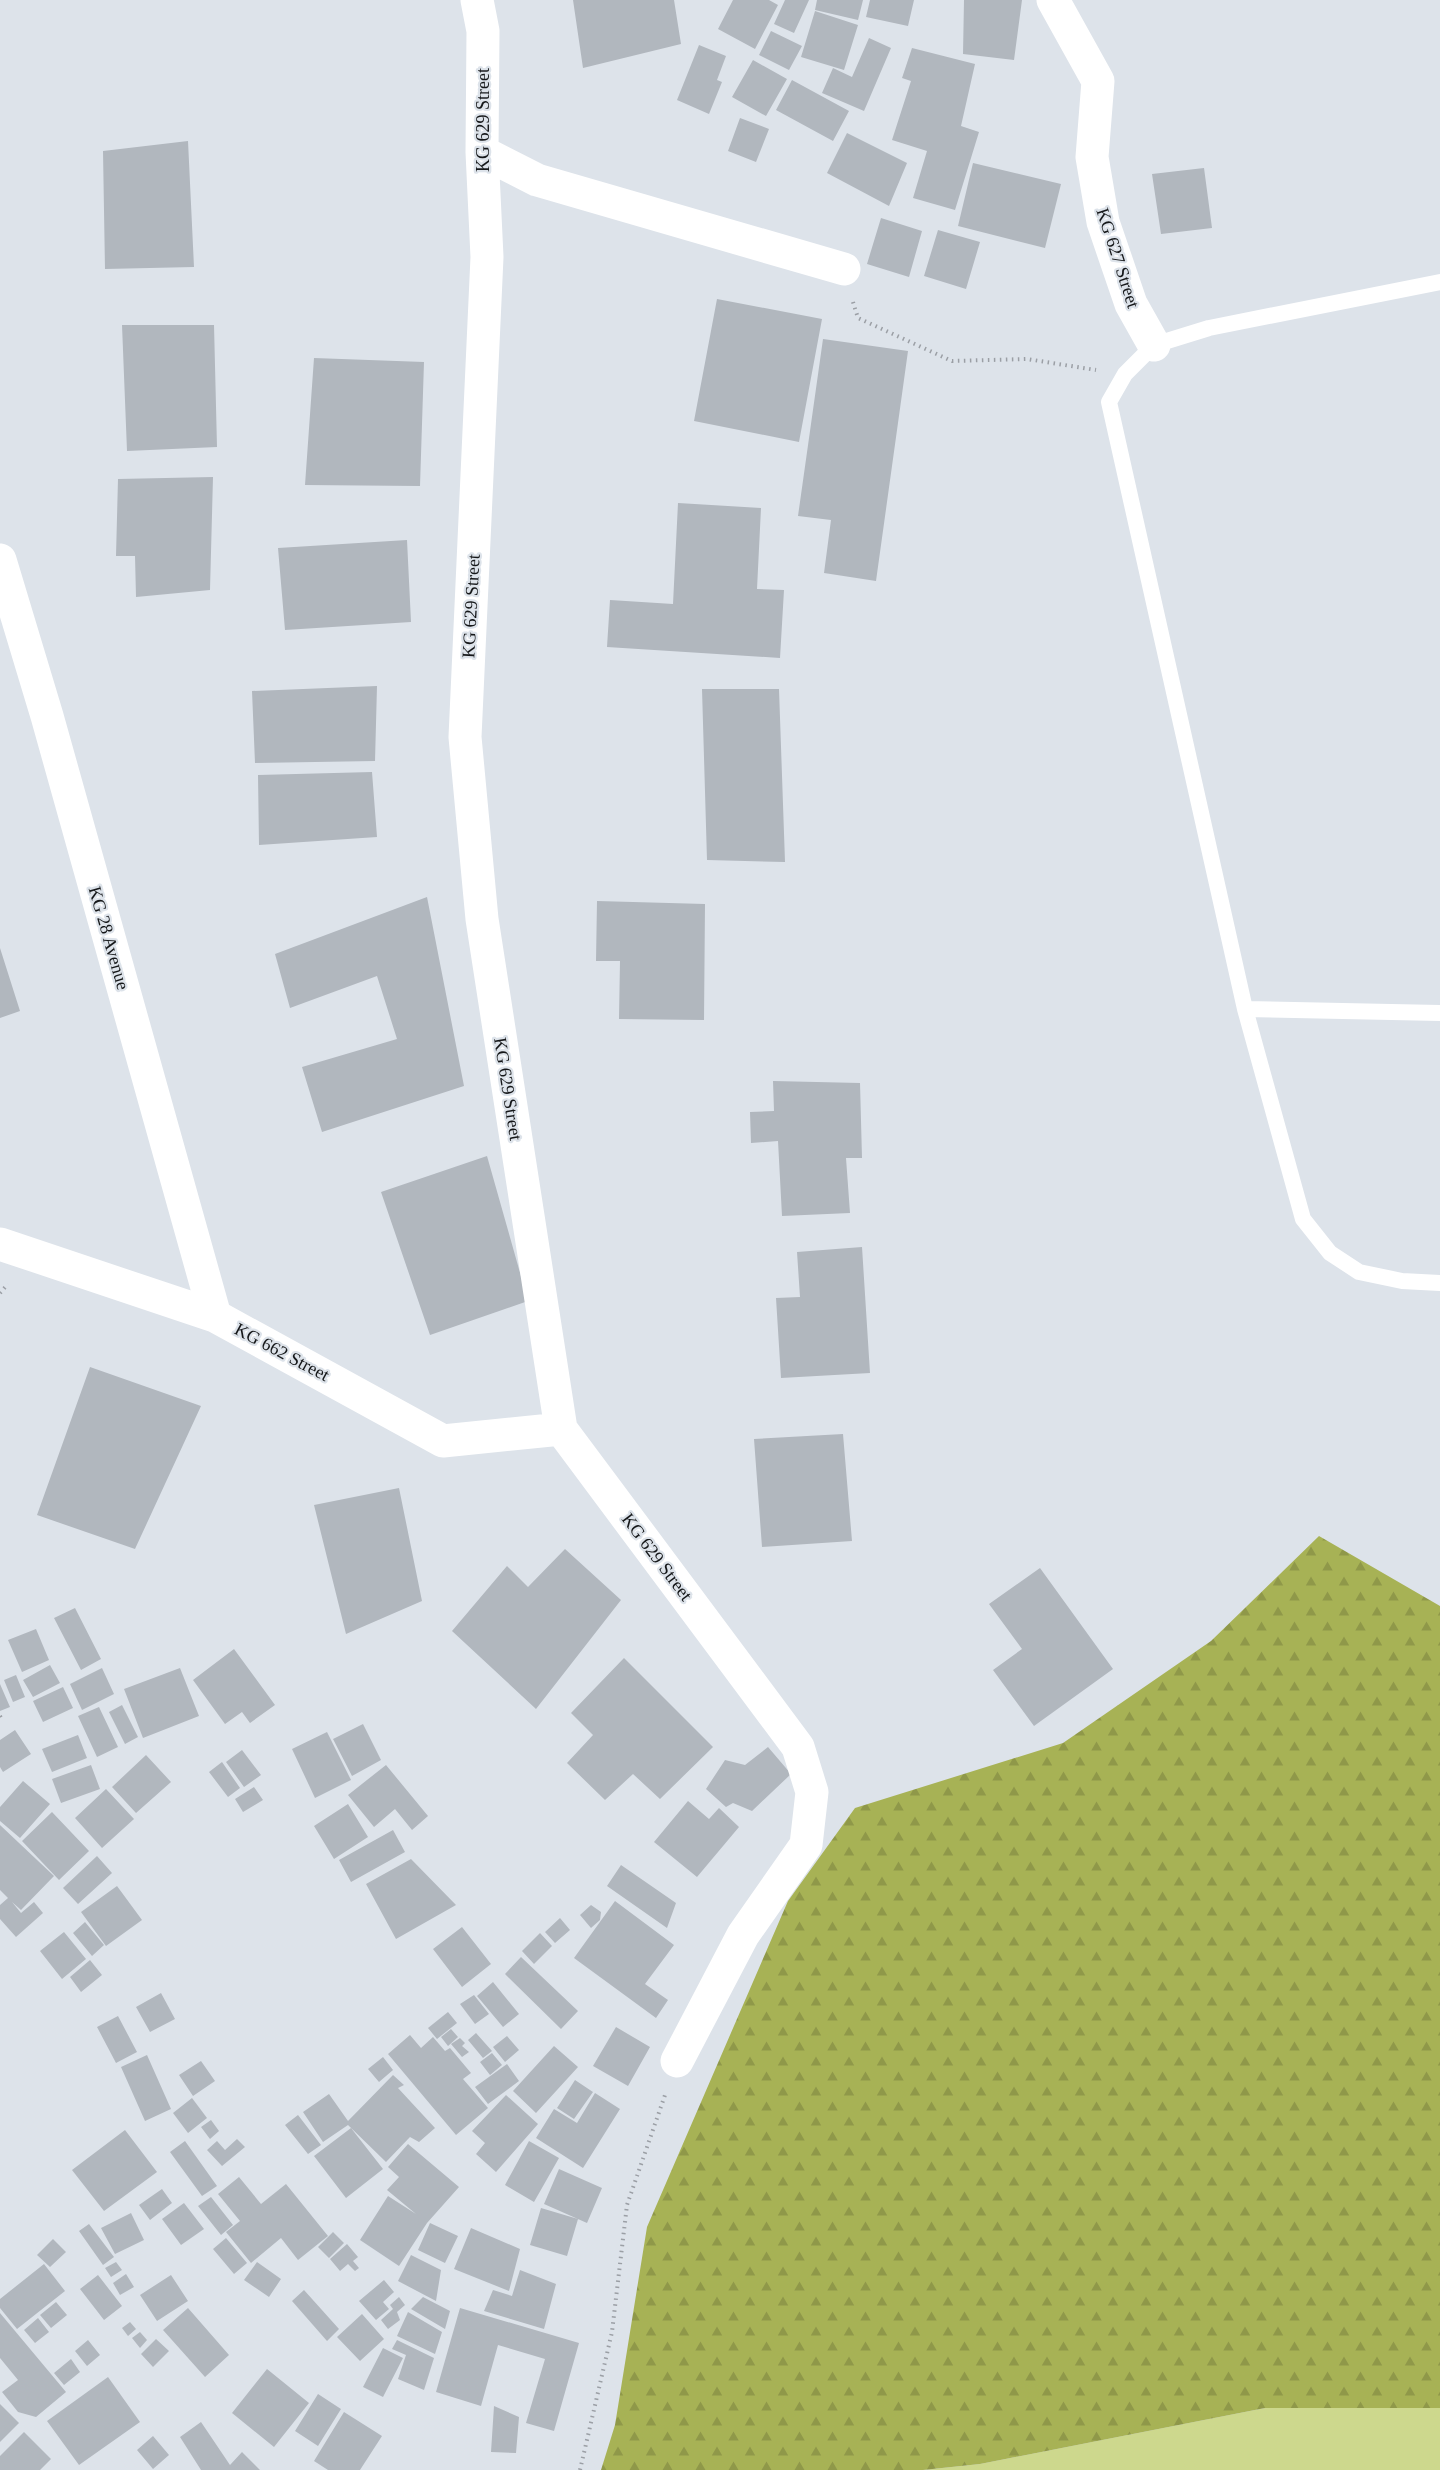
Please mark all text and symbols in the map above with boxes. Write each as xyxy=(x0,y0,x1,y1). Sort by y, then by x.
street label: KG 629 Street xyxy=(473,68,493,172)
street label: KG 627 Street xyxy=(1092,205,1144,311)
street label: KG 629 Street xyxy=(458,554,484,658)
street label: KG 28 Avenue xyxy=(85,884,133,992)
street label: KG 629 Street xyxy=(490,1036,526,1142)
street label: KG 662 Street xyxy=(231,1319,333,1385)
street label: KG 629 Street xyxy=(618,1509,696,1605)

